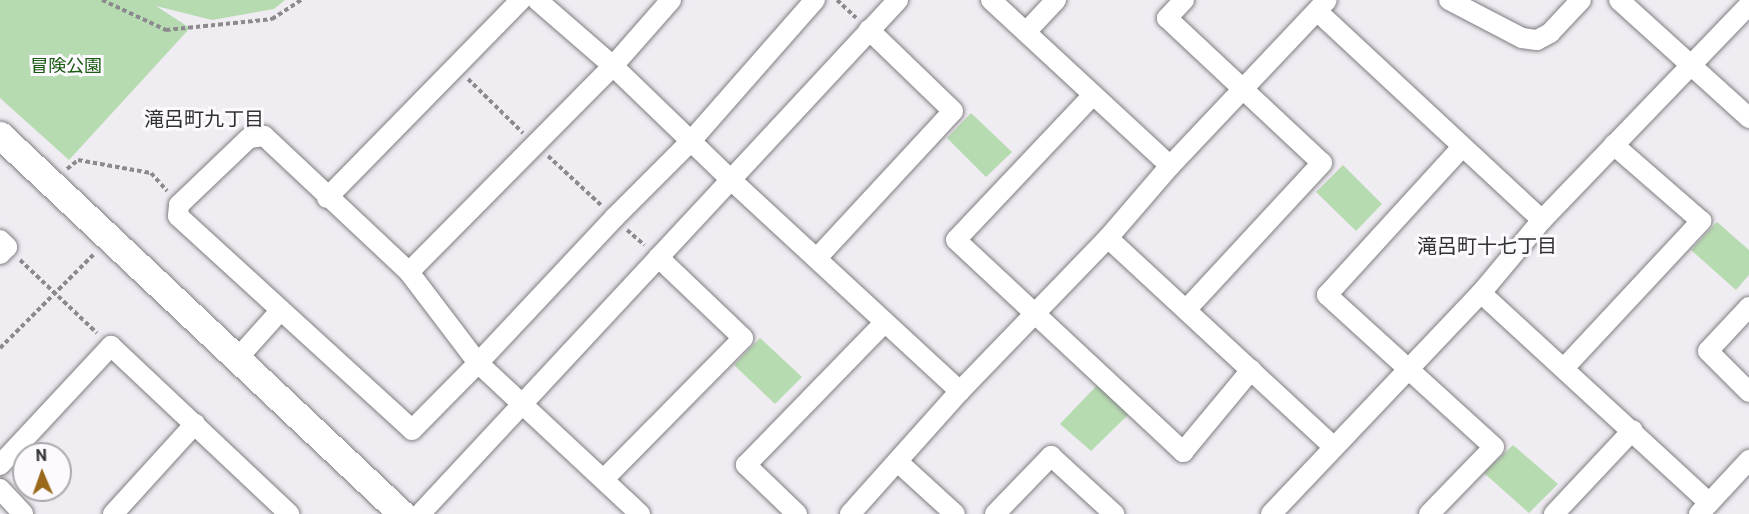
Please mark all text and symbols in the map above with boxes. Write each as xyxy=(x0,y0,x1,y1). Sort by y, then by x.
park label: 冒険公園 xyxy=(30,55,102,77)
district label: 滝呂町九丁目 xyxy=(144,107,264,131)
district label: 滝呂町十七丁目 xyxy=(1417,234,1557,258)
north arrow xyxy=(12,442,72,502)
text: N xyxy=(35,446,47,465)

